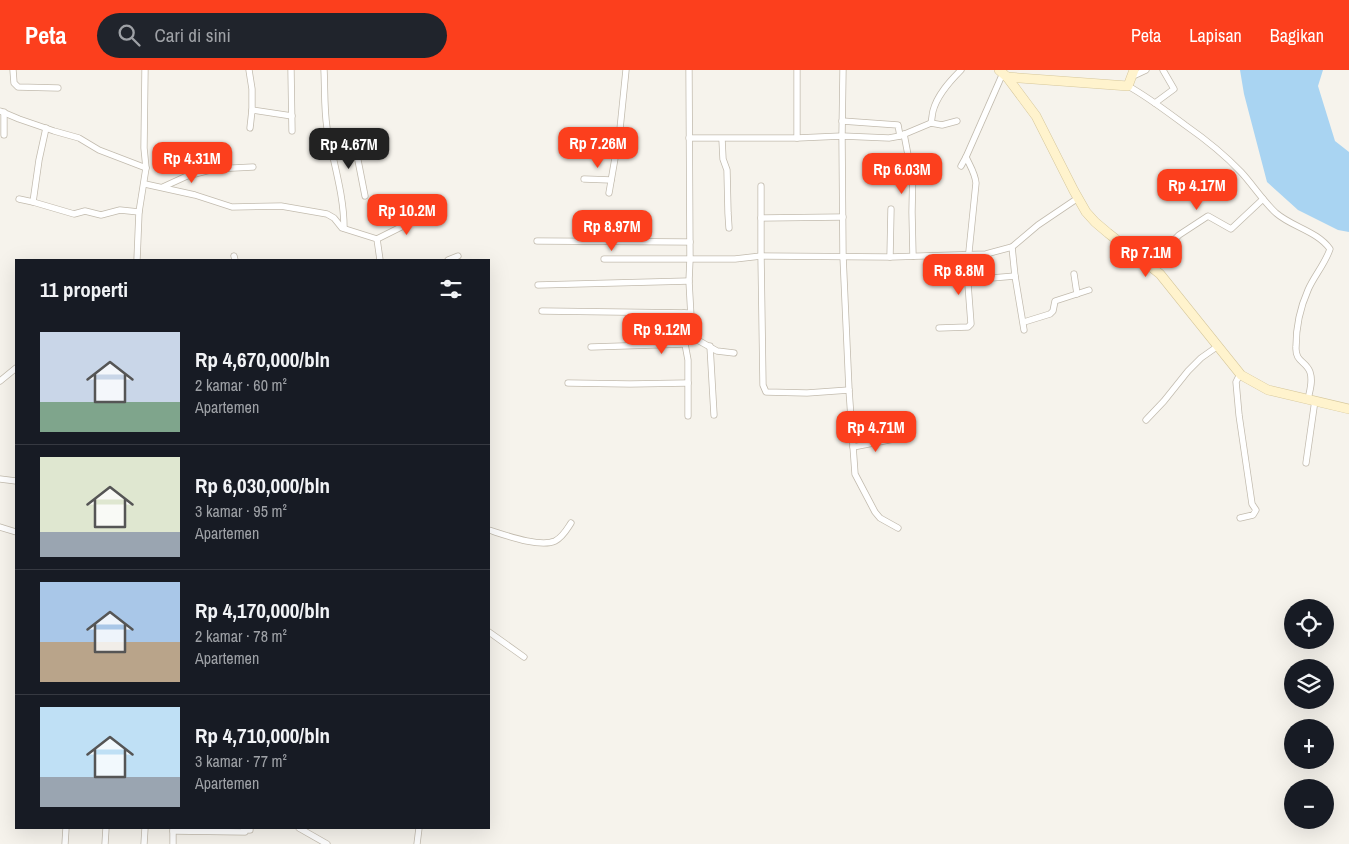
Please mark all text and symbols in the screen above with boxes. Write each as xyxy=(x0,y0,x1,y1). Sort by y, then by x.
search box xyxy=(97,13,447,58)
text: Peta xyxy=(25,19,67,51)
icon: search xyxy=(115,21,143,49)
text: Cari di sini xyxy=(155,22,231,48)
text: Peta xyxy=(1131,23,1161,48)
text: Lapisan xyxy=(1189,23,1242,48)
text: Bagikan xyxy=(1270,23,1324,48)
pin: Rp 7.26M xyxy=(546,126,650,169)
pin: Rp 4.67M xyxy=(297,128,401,170)
text: Rp 7.26M xyxy=(569,132,627,154)
text: Rp 4.67M xyxy=(320,133,378,155)
pin: Rp 4.31M xyxy=(140,142,244,184)
text: Rp 4.31M xyxy=(163,147,221,169)
pin: Rp 6.03M xyxy=(850,152,954,195)
text: Rp 6.03M xyxy=(873,158,931,180)
pin: Rp 4.17M xyxy=(1145,168,1249,211)
text: Rp 4.17M xyxy=(1168,174,1226,196)
pin: Rp 10.2M xyxy=(355,194,459,236)
text: Rp 10.2M xyxy=(378,199,436,221)
pin: Rp 8.97M xyxy=(560,210,664,252)
text: Rp 8.97M xyxy=(583,215,641,237)
pin: Rp 7.1M xyxy=(1100,236,1192,278)
text: Rp 7.1M xyxy=(1121,241,1171,263)
pin: Rp 8.8M xyxy=(913,254,1005,296)
text: Rp 8.8M xyxy=(934,259,984,281)
text: 11 properti xyxy=(40,275,128,304)
icon: filters xyxy=(437,275,465,303)
pin: Rp 9.12M xyxy=(610,312,714,355)
text: Rp 9.12M xyxy=(633,318,691,340)
text: Rp 4,670,000/bln xyxy=(195,345,330,374)
icon: home xyxy=(80,352,140,412)
text: 2 kamar · 60 m² xyxy=(195,374,287,396)
text: Apartemen xyxy=(195,396,259,418)
pin: Rp 4.71M xyxy=(824,410,928,453)
text: Rp 4.71M xyxy=(847,416,905,438)
text: Rp 6,030,000/bln xyxy=(195,471,330,500)
icon: home xyxy=(80,477,140,537)
text: 3 kamar · 95 m² xyxy=(195,500,287,522)
text: Apartemen xyxy=(195,522,259,544)
text: Rp 4,170,000/bln xyxy=(195,596,330,625)
map controls xyxy=(1284,599,1334,829)
button: locate xyxy=(1284,599,1334,649)
icon: home xyxy=(80,602,140,662)
text: 2 kamar · 78 m² xyxy=(195,625,287,647)
text: Apartemen xyxy=(195,647,259,669)
button: layers xyxy=(1284,659,1334,709)
button: + xyxy=(1284,719,1334,769)
text: Rp 4,710,000/bln xyxy=(195,721,330,750)
icon: home xyxy=(80,727,140,787)
text: 3 kamar · 77 m² xyxy=(195,750,287,772)
text: Apartemen xyxy=(195,772,259,794)
button: − xyxy=(1284,779,1334,829)

